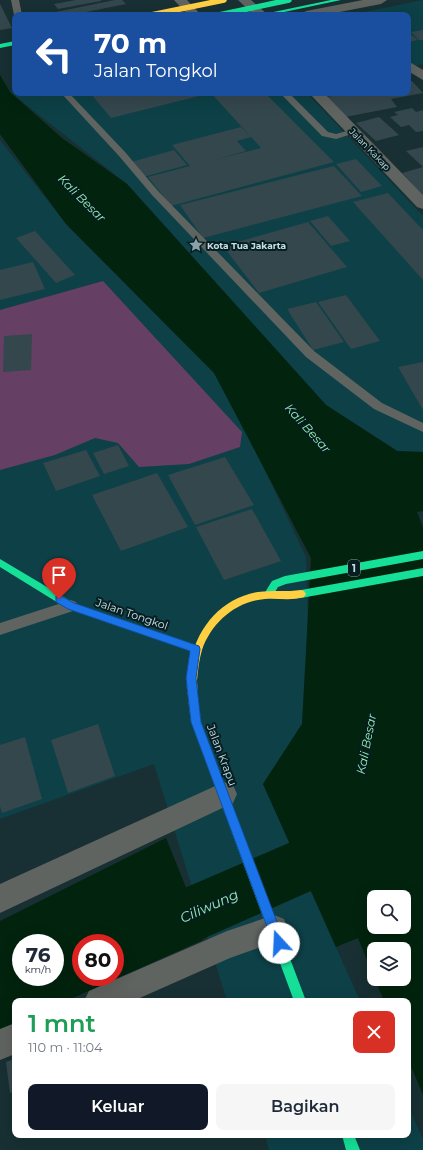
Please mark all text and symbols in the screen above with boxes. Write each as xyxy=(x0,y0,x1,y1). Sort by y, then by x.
text: 70 m xyxy=(94,26,167,60)
icon: left xyxy=(28,28,80,80)
text: Jalan Tongkol xyxy=(94,60,218,82)
street label: Jalan Kakap xyxy=(346,125,393,172)
water label: Kali Besar xyxy=(55,171,109,225)
place icon: Kota Tua Jakarta xyxy=(188,237,204,253)
place label: Kota Tua Jakarta xyxy=(207,240,286,251)
water label: Kali Besar xyxy=(282,400,334,456)
pin xyxy=(42,558,76,599)
road number: 1 xyxy=(348,560,360,576)
icon: arrive xyxy=(48,564,70,586)
street label: Jalan Tongkol xyxy=(93,595,170,633)
water label: Kali Besar xyxy=(353,712,379,775)
street label: Jalan Krapu xyxy=(203,721,240,788)
water label: Ciliwung xyxy=(177,885,241,927)
map controls xyxy=(367,890,411,986)
button: search xyxy=(367,890,411,934)
position arrow xyxy=(258,922,300,964)
speed limit sign: 80 xyxy=(72,934,124,986)
button: layers xyxy=(367,942,411,986)
text: 76 xyxy=(26,943,50,967)
text: km/h xyxy=(25,963,51,976)
text: 1 mnt xyxy=(28,1009,96,1038)
button: close xyxy=(353,1011,395,1053)
text: 110 m · 11:04 xyxy=(28,1039,103,1055)
button: Keluar xyxy=(28,1084,208,1130)
button: Bagikan xyxy=(216,1084,395,1130)

